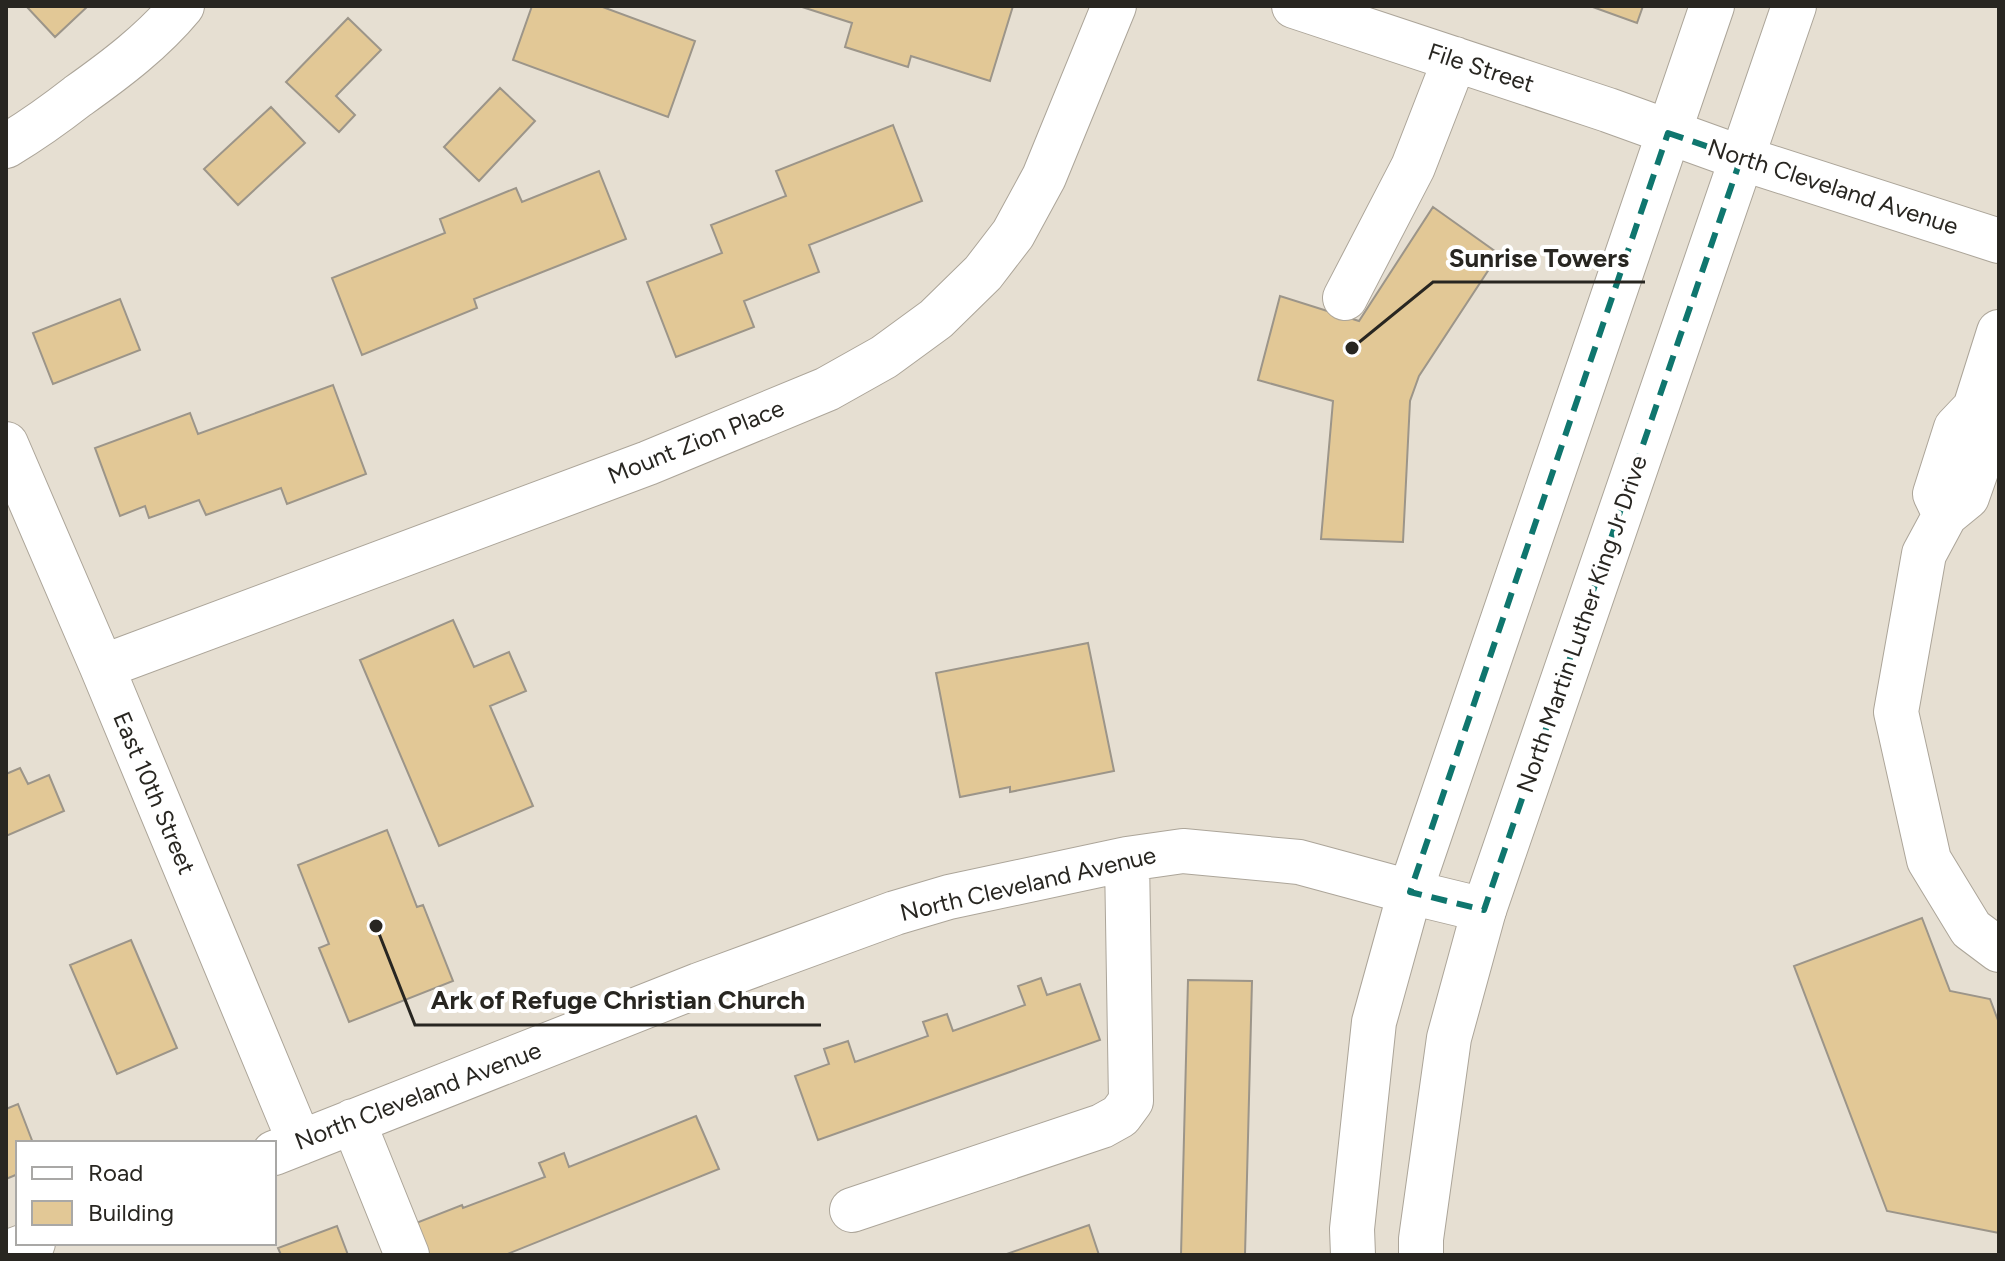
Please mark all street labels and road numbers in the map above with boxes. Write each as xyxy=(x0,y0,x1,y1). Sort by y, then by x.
street label: File Street xyxy=(1424,37,1538,98)
street label: North Cleveland Avenue xyxy=(1704,132,1962,241)
street label: Mount Zion Place xyxy=(603,393,788,490)
street label: North Martin Luther King Jr Drive xyxy=(1510,451,1653,796)
street label: East 10th Street xyxy=(107,707,202,878)
street label: North Cleveland Avenue xyxy=(897,840,1159,927)
street label: North Cleveland Avenue xyxy=(290,1035,545,1156)

